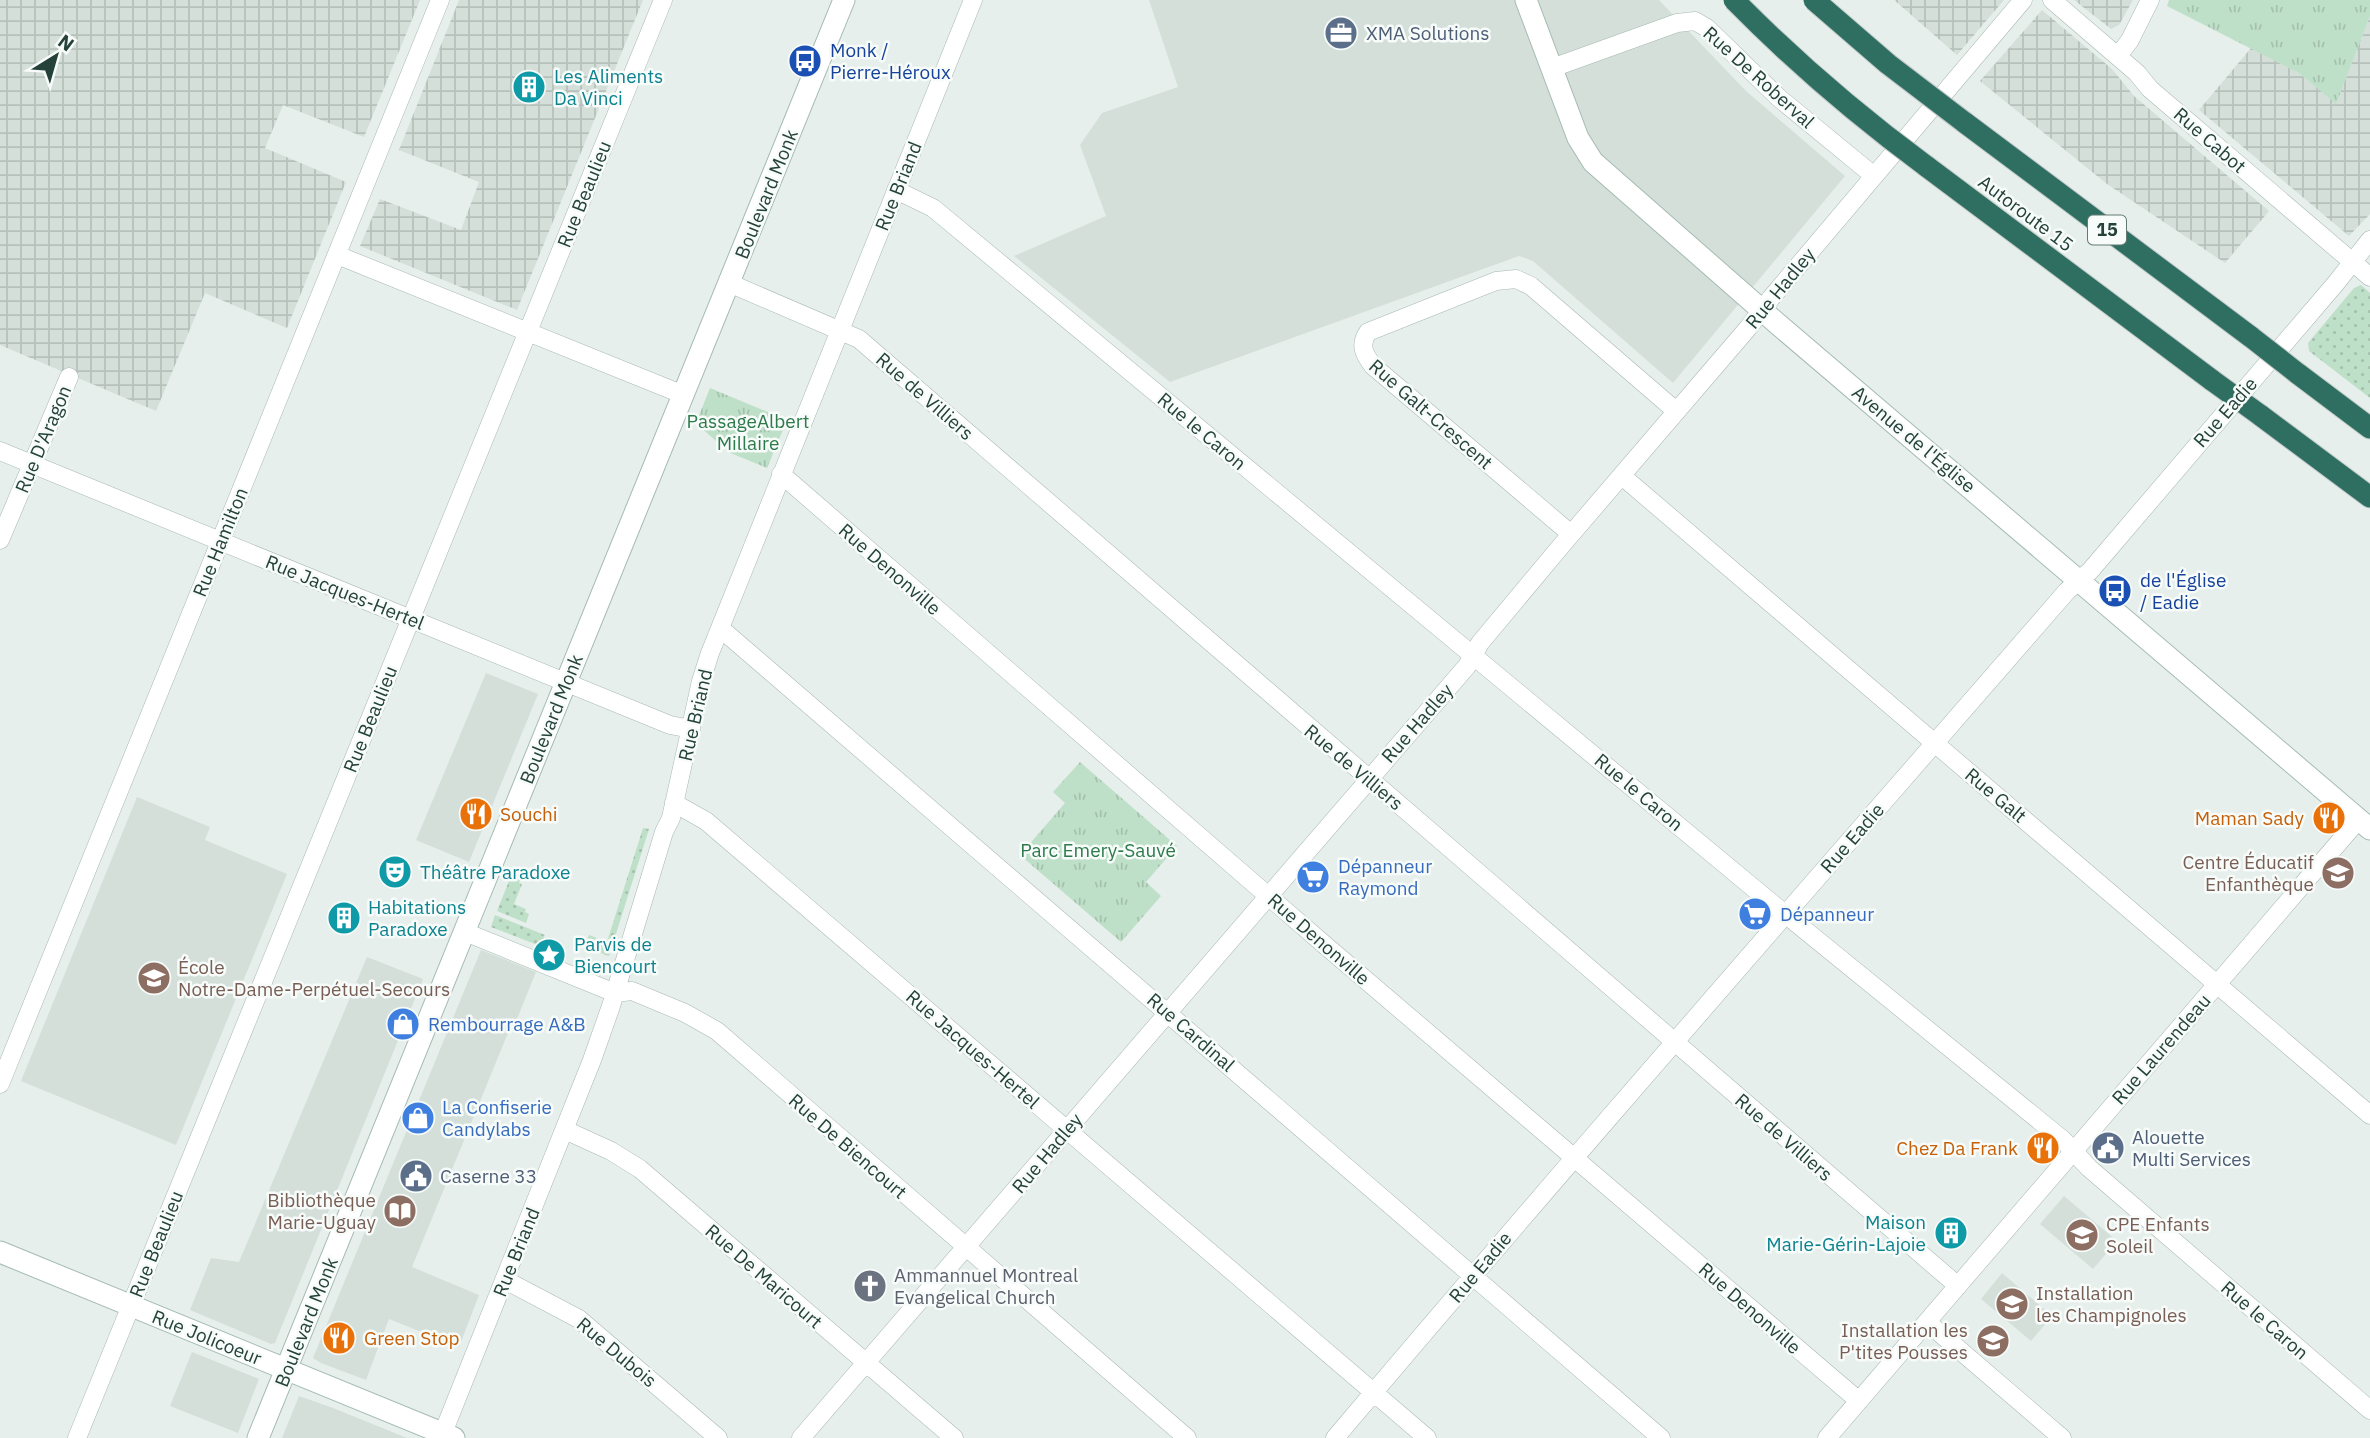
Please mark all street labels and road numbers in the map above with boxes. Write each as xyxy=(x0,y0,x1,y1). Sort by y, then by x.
street label: Rue De Roberval xyxy=(1699,21,1819,133)
street label: Rue Cabot xyxy=(2169,102,2251,178)
street label: Boulevard Monk xyxy=(729,126,803,262)
street label: Rue Beaulieu xyxy=(552,137,616,251)
street label: Rue Briand xyxy=(869,138,927,234)
street label: Autoroute 15 xyxy=(1974,169,2078,257)
road number: 15 xyxy=(2088,215,2126,244)
street label: Rue Hadley xyxy=(1740,242,1820,333)
street label: Rue de Villiers xyxy=(871,347,979,445)
street label: Rue Galt-Crescent xyxy=(1364,354,1498,474)
street label: Rue Eadie xyxy=(2188,372,2262,452)
street label: Avenue de l'Église xyxy=(1847,380,1981,498)
street label: Rue D'Aragon xyxy=(10,382,76,496)
street label: Rue le Caron xyxy=(1153,387,1251,475)
street label: Rue Hamilton xyxy=(187,484,253,600)
street label: Rue Denonville xyxy=(834,518,946,620)
street label: Rue Jacques-Hertel xyxy=(262,549,428,635)
street label: Boulevard Monk xyxy=(514,651,588,787)
street label: Rue Beaulieu xyxy=(338,662,402,776)
street label: Rue Briand xyxy=(673,667,717,763)
street label: Rue Hadley xyxy=(1376,678,1458,768)
street label: Rue de Villiers xyxy=(1300,719,1408,815)
street label: Rue le Caron xyxy=(1590,748,1688,836)
street label: Rue Galt xyxy=(1960,762,2032,828)
street label: Rue Eadie xyxy=(1815,798,1889,878)
street label: Rue Denonville xyxy=(1263,888,1375,990)
street label: Rue Jacques-Hertel xyxy=(901,984,1045,1114)
street label: Rue Cardinal xyxy=(1142,987,1240,1077)
street label: Rue Laurendeau xyxy=(2106,989,2216,1109)
street label: Rue De Biencourt xyxy=(784,1088,912,1204)
street label: Rue de Villiers xyxy=(1730,1088,1838,1186)
street label: Rue Hadley xyxy=(1006,1108,1088,1198)
street label: Rue Beaulieu xyxy=(124,1187,188,1301)
street label: Rue Briand xyxy=(487,1204,545,1300)
street label: Rue De Maricourt xyxy=(700,1219,828,1333)
street label: Rue Eadie xyxy=(1443,1227,1517,1307)
street label: Boulevard Monk xyxy=(269,1254,343,1390)
street label: Rue Denonville xyxy=(1694,1257,1806,1359)
street label: Rue le Caron xyxy=(2216,1275,2314,1365)
street label: Rue Jolicoeur xyxy=(149,1304,265,1370)
street label: Rue Dubois xyxy=(572,1312,662,1392)

